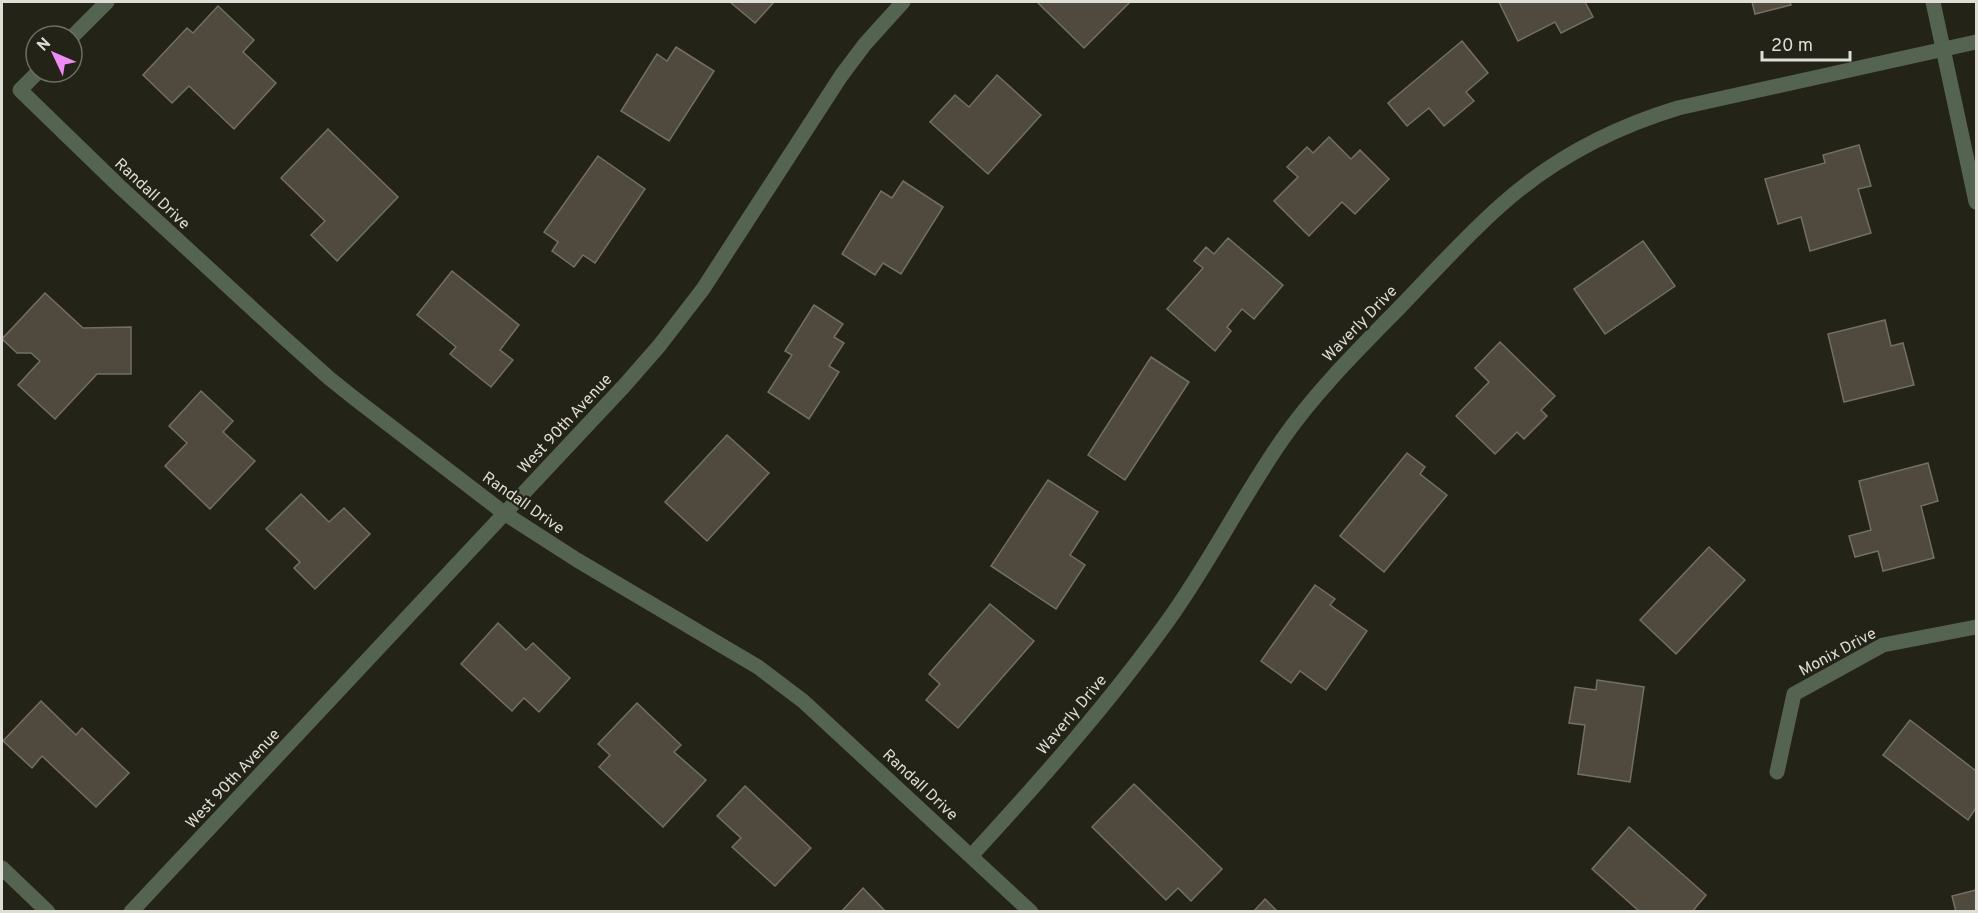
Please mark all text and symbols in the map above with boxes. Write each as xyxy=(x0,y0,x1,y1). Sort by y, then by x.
north arrow xyxy=(24,24,84,84)
scale bar xyxy=(1762,24,1850,62)
text: N xyxy=(33,34,56,56)
text: 20 m xyxy=(1771,35,1813,58)
street label: Randall Drive xyxy=(110,154,193,234)
street label: Waverly Drive xyxy=(1319,282,1402,367)
street label: West 90th Avenue xyxy=(514,370,617,479)
street label: Randall Drive xyxy=(478,468,568,539)
street label: Monix Drive xyxy=(1796,624,1880,681)
street label: Waverly Drive xyxy=(1033,671,1112,760)
street label: West 90th Avenue xyxy=(182,725,285,834)
street label: Randall Drive xyxy=(878,745,961,825)

